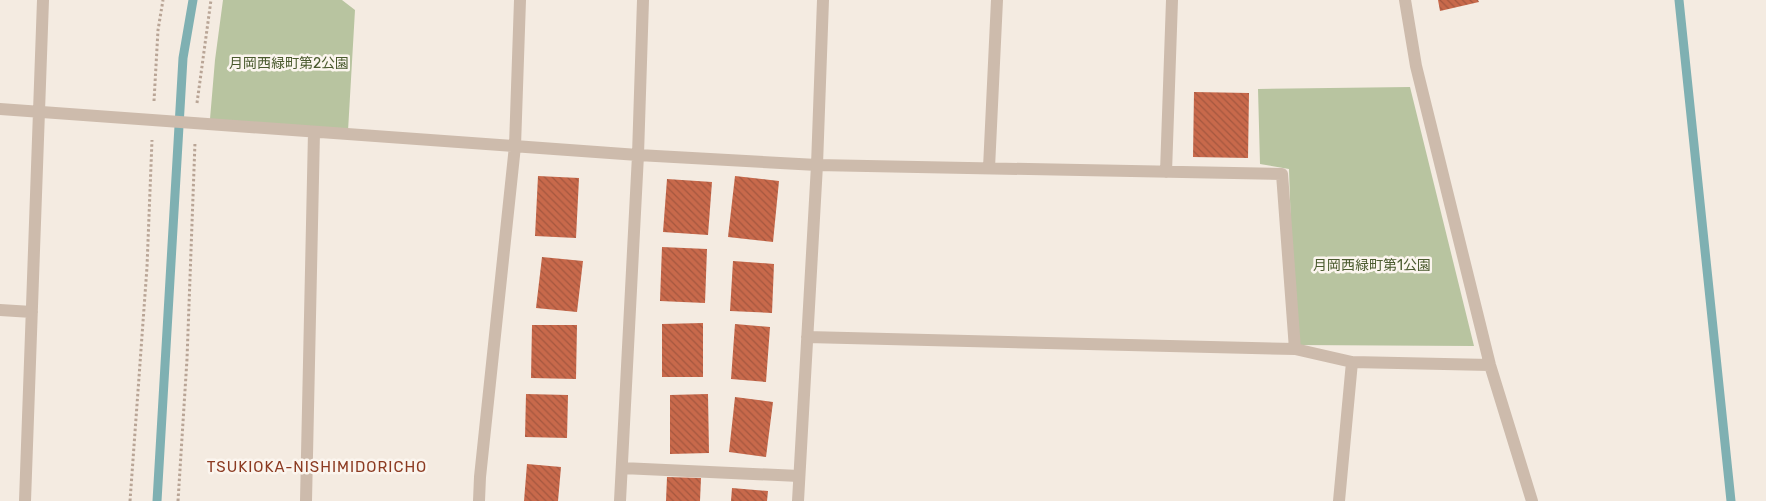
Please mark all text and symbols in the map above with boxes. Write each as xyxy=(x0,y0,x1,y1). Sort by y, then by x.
park label: 月岡西緑町第2公園 xyxy=(229,55,349,72)
park label: 月岡西緑町第1公園 xyxy=(1313,257,1431,274)
district label: TSUKIOKA-NISHIMIDORICHO xyxy=(207,458,427,476)

